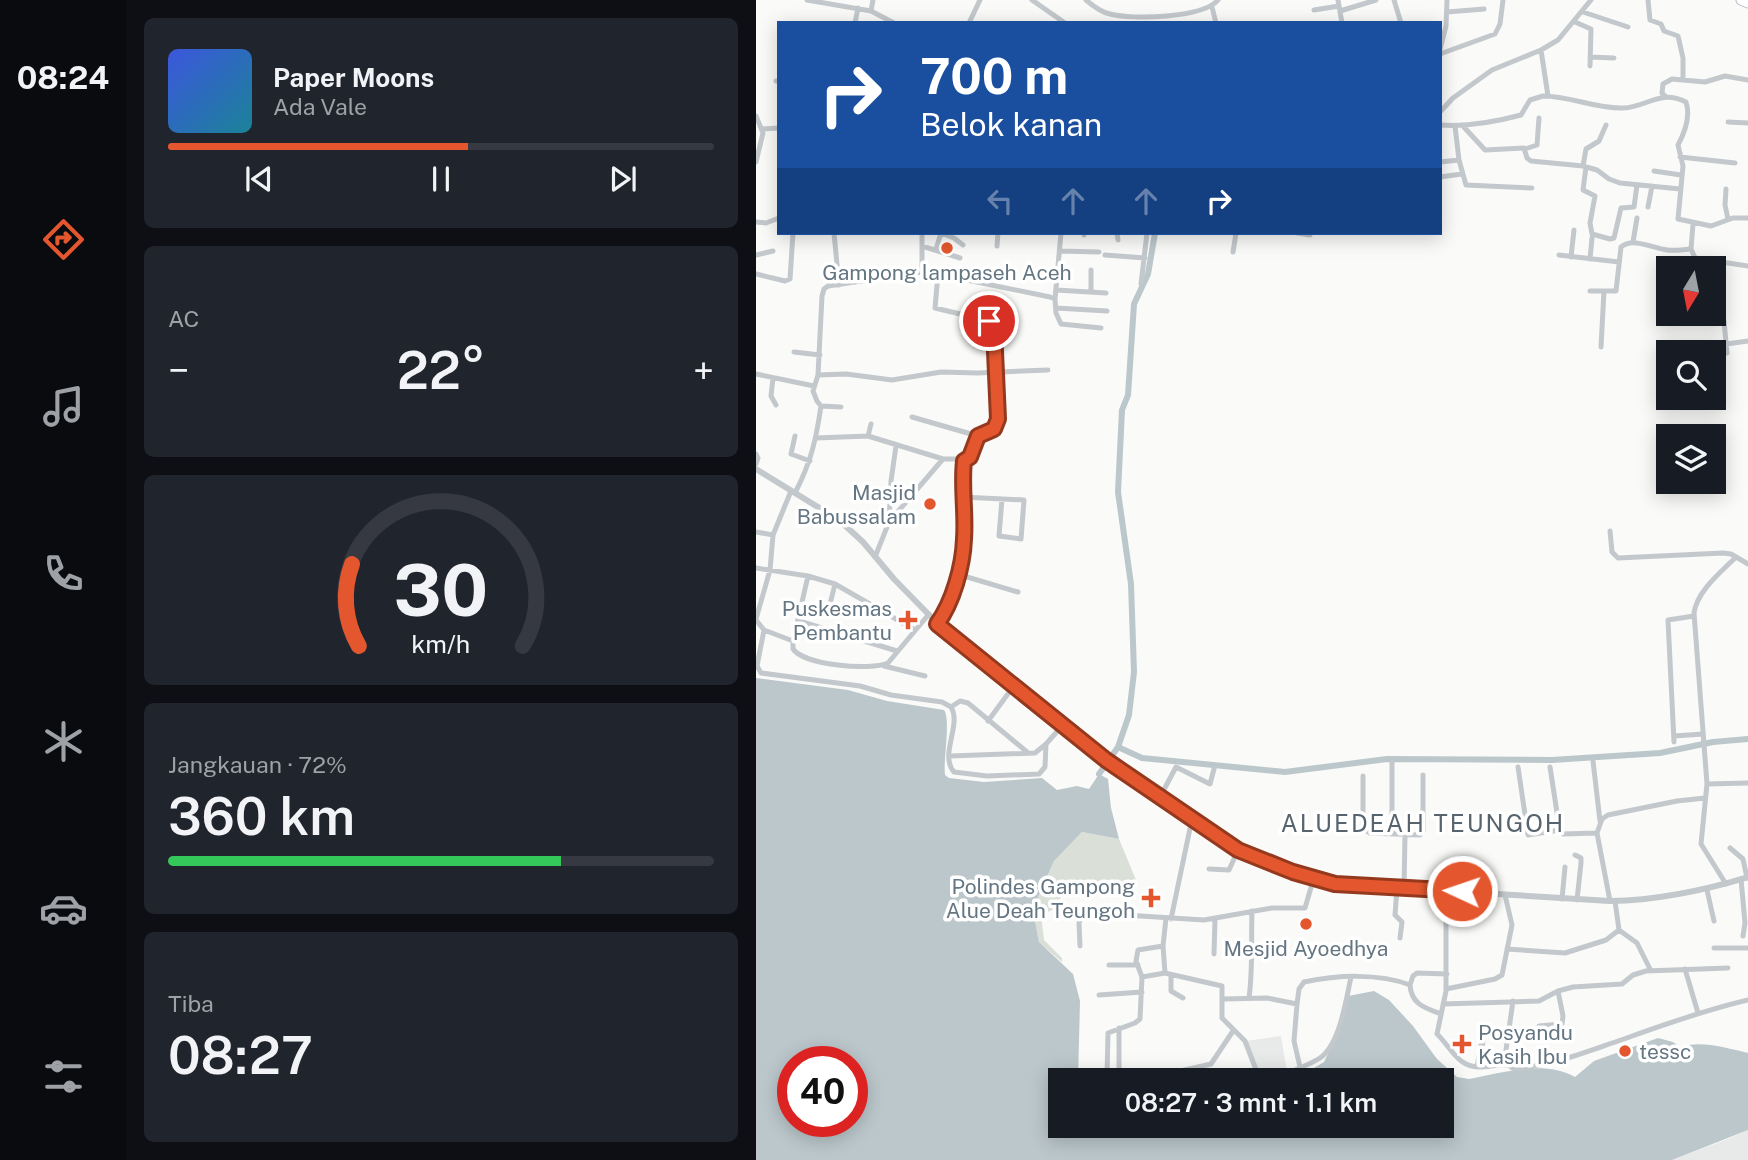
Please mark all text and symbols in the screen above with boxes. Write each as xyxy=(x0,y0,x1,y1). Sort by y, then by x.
text: 700 m xyxy=(920,47,1068,105)
icon: right xyxy=(805,49,896,140)
text: 08:24 xyxy=(17,59,109,96)
text: Paper Moons xyxy=(273,62,434,93)
text: Ada Vale xyxy=(273,93,367,120)
text: Belok kanan xyxy=(920,106,1102,143)
icon: previous xyxy=(240,160,278,198)
icon: pause xyxy=(422,160,460,198)
icon: next xyxy=(604,160,642,198)
icon: left xyxy=(981,182,1019,220)
icon: ahead xyxy=(1054,182,1092,220)
icon: ahead xyxy=(1127,182,1165,220)
icon: right xyxy=(1200,182,1238,220)
icon: directions xyxy=(39,215,88,264)
marker: Gampong lampaseh Aceh xyxy=(939,240,955,256)
north arrow xyxy=(1656,256,1726,326)
map controls xyxy=(1656,256,1726,494)
place label: Gampong lampaseh Aceh xyxy=(822,260,1072,285)
pin xyxy=(959,291,1019,351)
icon: arrive xyxy=(970,302,1008,340)
text: AC xyxy=(168,305,199,332)
text: 22° xyxy=(397,340,485,401)
button: search xyxy=(1656,340,1726,410)
text: − xyxy=(168,348,189,393)
text: + xyxy=(693,348,714,393)
icon: music xyxy=(39,382,88,431)
button: layers xyxy=(1656,424,1726,494)
place label: Masjid Babussalam xyxy=(797,480,916,529)
marker: Masjid Babussalam xyxy=(922,496,938,512)
text: 30 xyxy=(393,547,489,632)
icon: phone xyxy=(39,549,88,598)
place label: Puskesmas Pembantu xyxy=(782,596,892,645)
marker: Puskesmas Pembantu xyxy=(898,610,918,630)
text: km/h xyxy=(412,629,470,659)
icon: climate xyxy=(39,717,88,766)
text: Jangkauan · 72% xyxy=(168,751,347,778)
text: 360 km xyxy=(168,786,355,847)
district label: ALUEDEAH TEUNGOH xyxy=(1281,809,1565,837)
position arrow xyxy=(1425,854,1499,928)
place label: Polindes Gampong Alue Deah Teungoh xyxy=(946,874,1135,923)
icon: car xyxy=(39,884,88,933)
marker: Polindes Gampong Alue Deah Teungoh xyxy=(1141,888,1161,908)
marker: Mesjid Ayoedhya xyxy=(1298,916,1314,932)
place label: Mesjid Ayoedhya xyxy=(1224,936,1388,961)
text: Tiba xyxy=(168,990,214,1017)
place label: Posyandu Kasih Ibu xyxy=(1478,1020,1573,1069)
text: 08:27 xyxy=(168,1025,313,1086)
marker: Posyandu Kasih Ibu xyxy=(1452,1034,1472,1054)
place label: tessc xyxy=(1639,1039,1691,1064)
marker: tessc xyxy=(1617,1043,1633,1059)
speed limit sign: 40 xyxy=(777,1046,868,1137)
icon: filters xyxy=(39,1052,88,1101)
text: 08:27 · 3 mnt · 1.1 km xyxy=(1125,1087,1377,1118)

